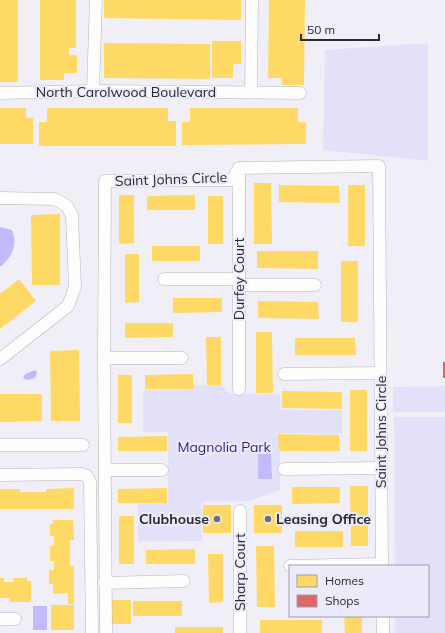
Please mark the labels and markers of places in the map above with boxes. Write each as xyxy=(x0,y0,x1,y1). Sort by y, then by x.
place label: Clubhouse xyxy=(139,510,209,528)
place label: Leasing Office xyxy=(276,510,371,528)
marker: Clubhouse xyxy=(212,514,222,524)
marker: Leasing Office xyxy=(263,514,273,524)

